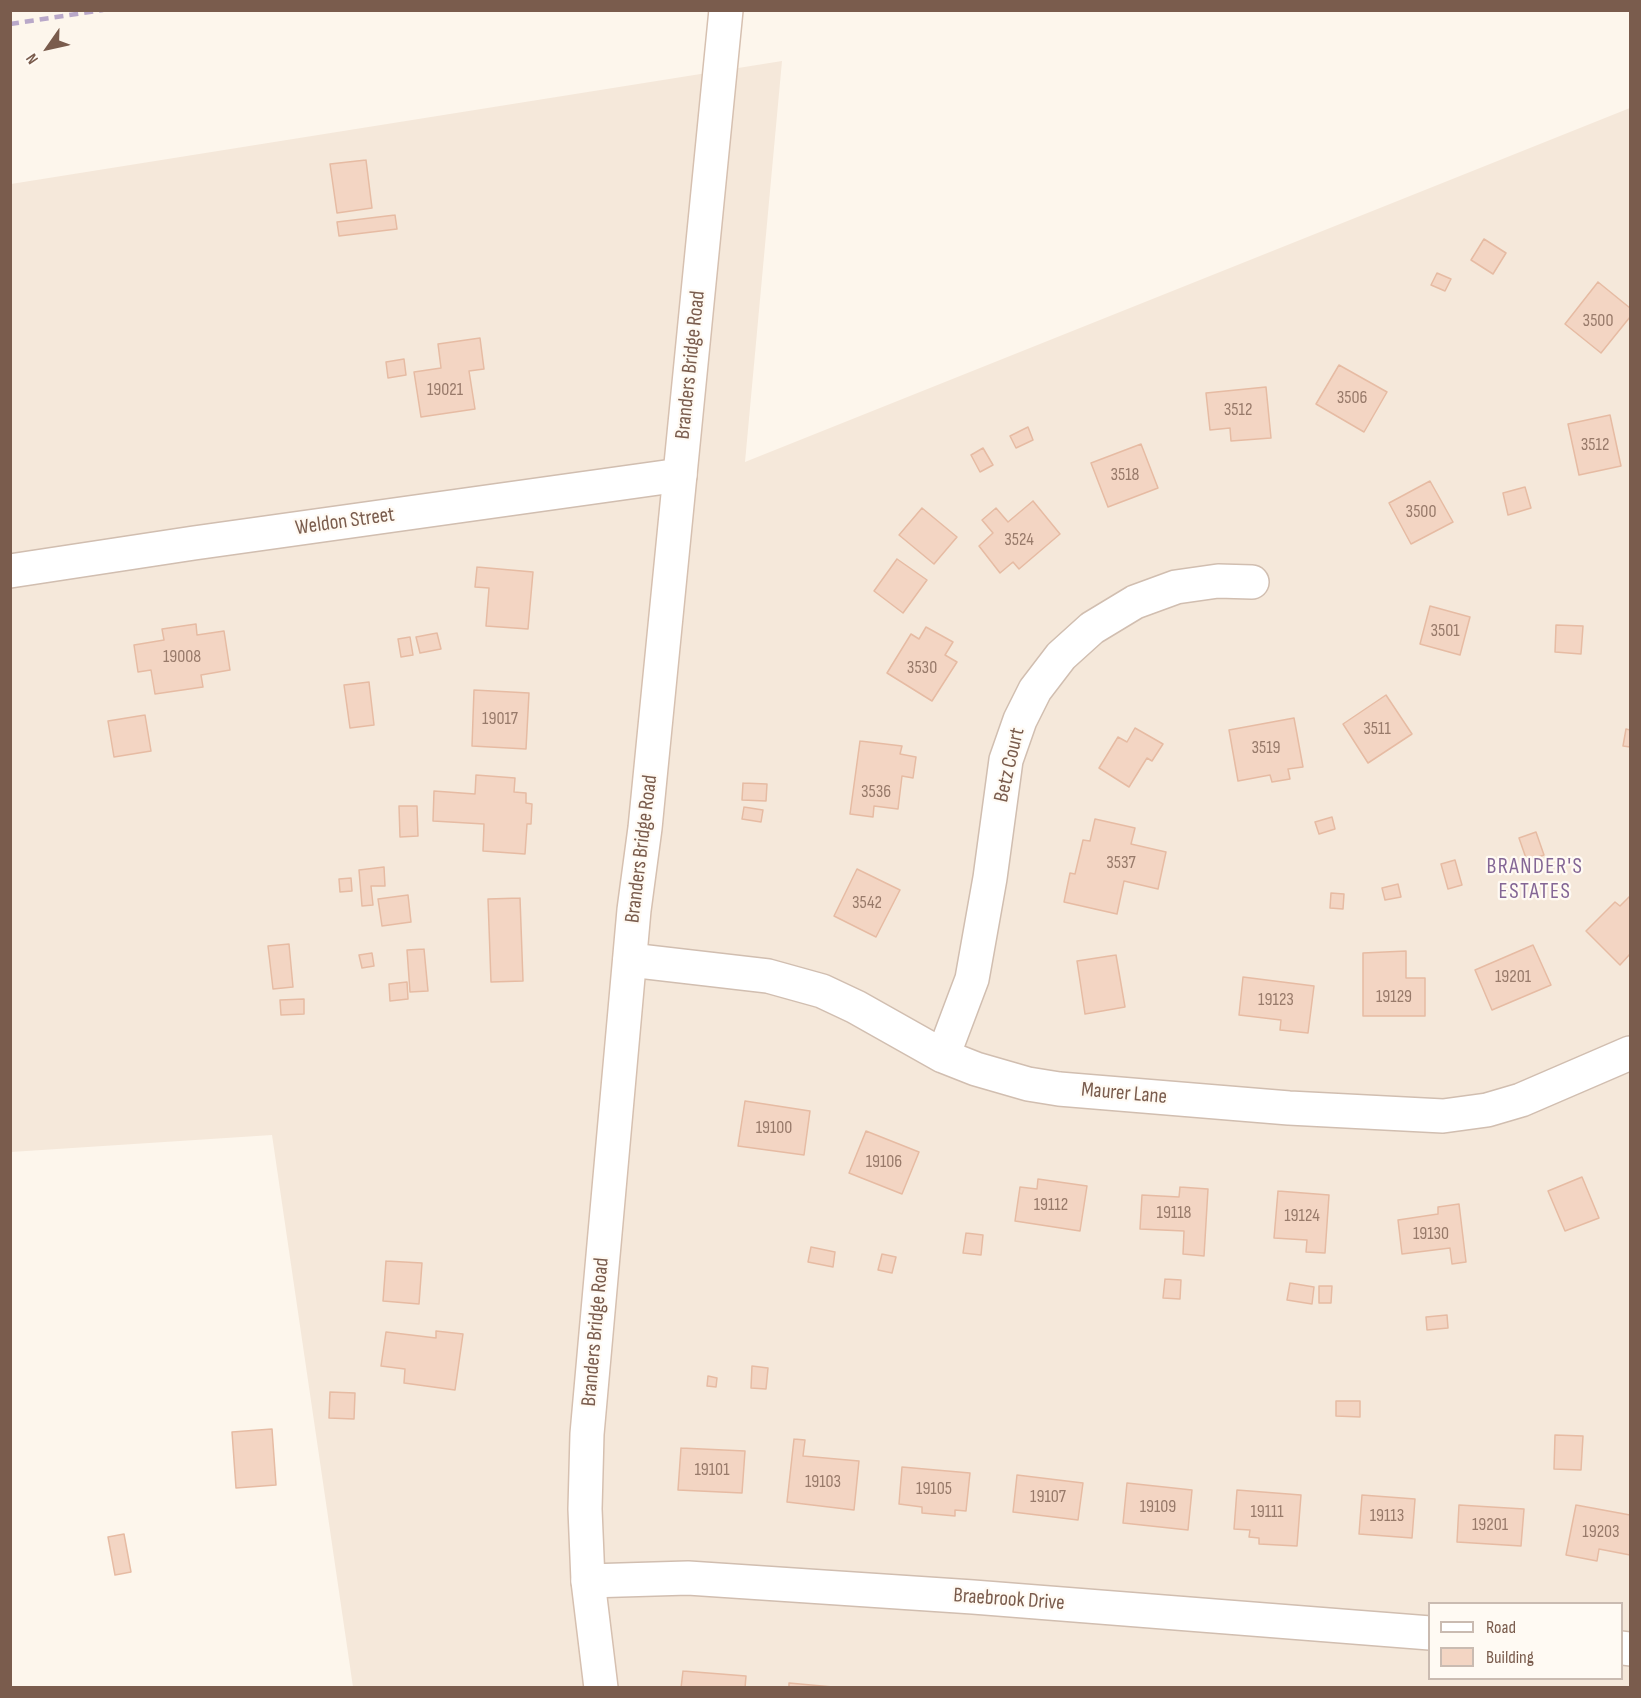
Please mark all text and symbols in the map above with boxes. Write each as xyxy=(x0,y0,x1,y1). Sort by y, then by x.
north arrow xyxy=(18,18,78,78)
text: N xyxy=(22,49,43,67)
street label: Branders Bridge Road xyxy=(671,290,711,440)
house number: 3500 xyxy=(1583,310,1613,332)
house number: 19021 xyxy=(427,379,463,401)
house number: 3506 xyxy=(1337,387,1367,409)
house number: 3512 xyxy=(1224,399,1252,421)
house number: 3512 xyxy=(1581,434,1609,456)
house number: 3518 xyxy=(1111,464,1139,486)
house number: 3500 xyxy=(1406,501,1436,523)
street label: Weldon Street xyxy=(294,503,396,541)
house number: 3524 xyxy=(1004,529,1034,551)
house number: 3501 xyxy=(1430,620,1460,642)
house number: 19008 xyxy=(163,646,201,668)
house number: 3530 xyxy=(907,657,937,679)
house number: 19017 xyxy=(482,708,518,730)
house number: 3511 xyxy=(1363,718,1391,740)
street label: Betz Court xyxy=(989,725,1031,805)
house number: 3519 xyxy=(1251,737,1281,759)
street label: Branders Bridge Road xyxy=(620,774,664,924)
house number: 3536 xyxy=(861,781,891,803)
house number: 3537 xyxy=(1106,852,1136,874)
district label: BRANDER'S ESTATES xyxy=(1487,854,1583,906)
house number: 3542 xyxy=(852,892,882,914)
house number: 19201 xyxy=(1495,966,1531,988)
house number: 19129 xyxy=(1376,986,1412,1008)
house number: 19123 xyxy=(1258,989,1294,1011)
street label: Maurer Lane xyxy=(1080,1078,1168,1110)
house number: 19100 xyxy=(756,1117,792,1139)
house number: 19106 xyxy=(866,1151,902,1173)
house number: 19112 xyxy=(1034,1194,1068,1216)
house number: 19118 xyxy=(1157,1202,1191,1224)
house number: 19124 xyxy=(1284,1205,1320,1227)
house number: 19130 xyxy=(1413,1223,1449,1245)
street label: Branders Bridge Road xyxy=(577,1257,615,1407)
house number: 19101 xyxy=(695,1459,729,1481)
house number: 19103 xyxy=(805,1471,841,1493)
house number: 19105 xyxy=(916,1478,952,1500)
house number: 19107 xyxy=(1030,1486,1066,1508)
house number: 19109 xyxy=(1140,1496,1176,1518)
house number: 19111 xyxy=(1250,1501,1284,1523)
house number: 19113 xyxy=(1370,1505,1404,1527)
house number: 19201 xyxy=(1472,1514,1508,1536)
house number: 19203 xyxy=(1582,1521,1620,1543)
street label: Braebrook Drive xyxy=(953,1584,1065,1616)
legend xyxy=(1428,1602,1623,1680)
text: Road xyxy=(1486,1617,1516,1638)
text: Building xyxy=(1486,1647,1534,1668)

